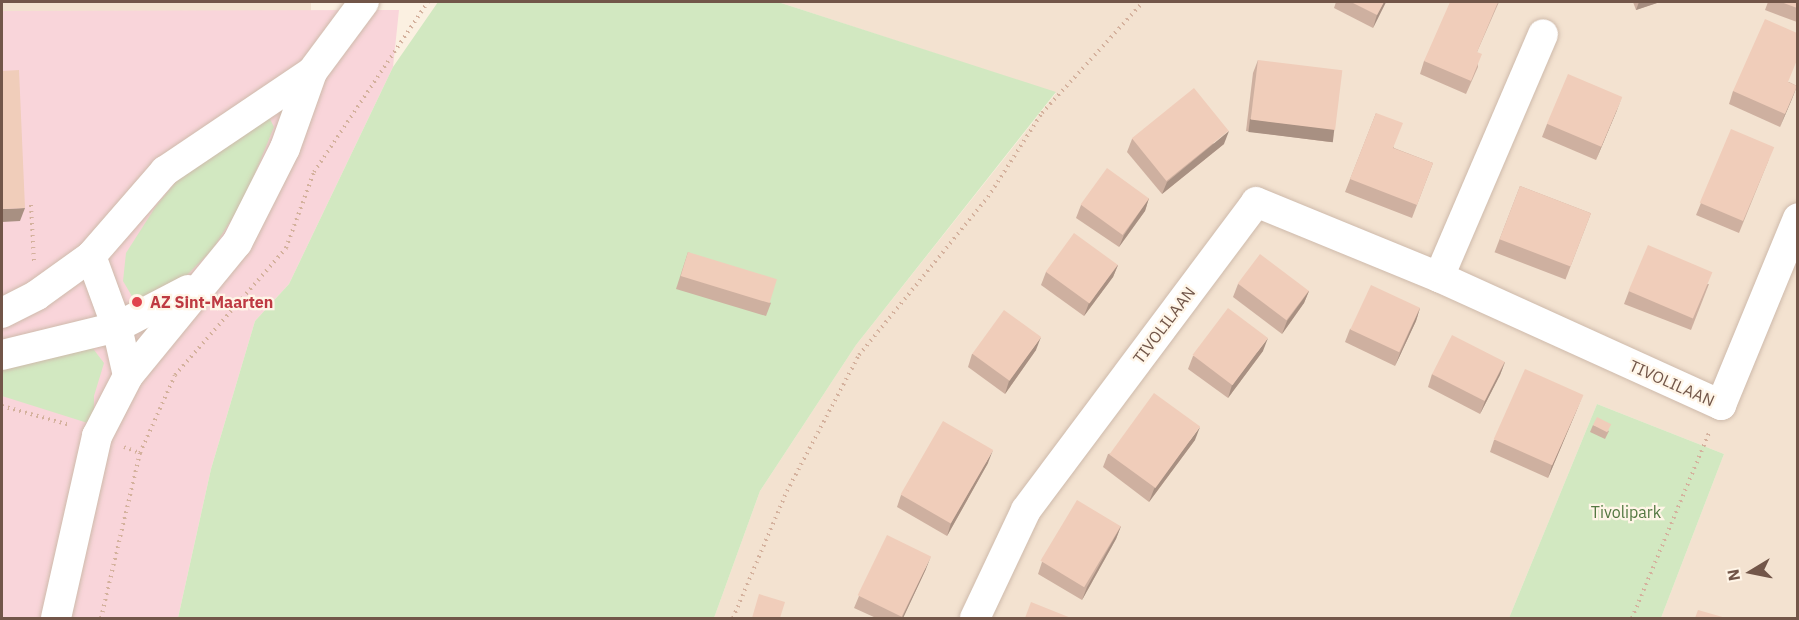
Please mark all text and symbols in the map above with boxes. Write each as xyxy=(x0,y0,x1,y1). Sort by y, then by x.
street label: TIVOLILAAN xyxy=(1129,283,1199,367)
place label: AZ Sint-Maarten xyxy=(150,292,273,312)
marker: AZ Sint-Maarten xyxy=(128,293,146,311)
street label: TIVOLILAAN xyxy=(1626,356,1718,410)
park label: Tivolipark xyxy=(1591,502,1661,522)
north arrow xyxy=(1721,542,1781,602)
text: N xyxy=(1722,568,1744,583)

